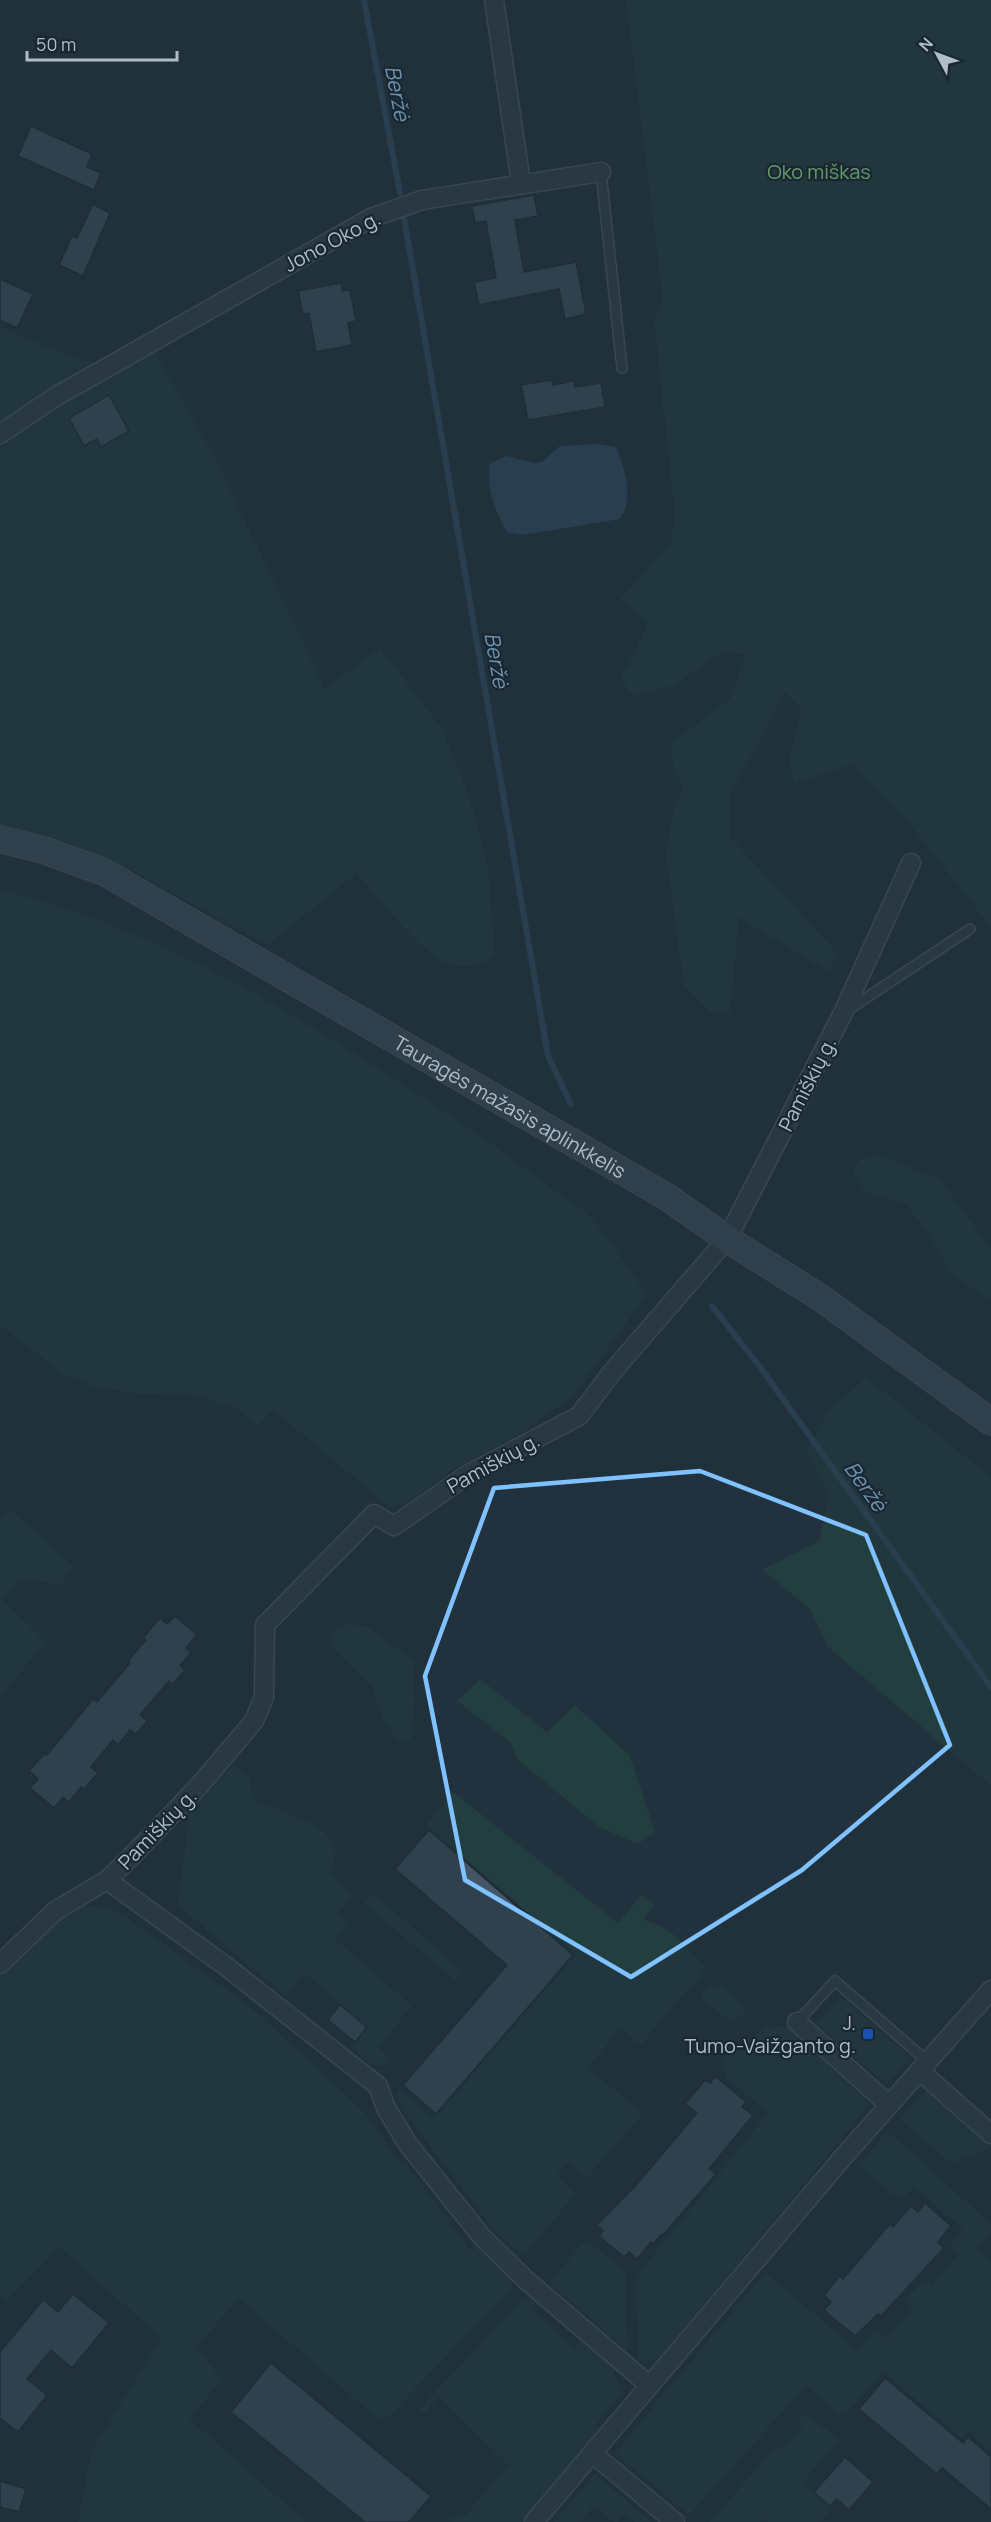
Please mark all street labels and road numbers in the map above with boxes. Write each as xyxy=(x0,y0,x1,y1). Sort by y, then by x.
street label: Jono Oko g. xyxy=(279,204,385,278)
street label: Tauragės mažasis aplinkkelis xyxy=(389,1029,631,1184)
street label: Pamiškių g. xyxy=(772,1032,842,1136)
street label: Pamiškių g. xyxy=(442,1426,544,1500)
street label: Pamiškių g. xyxy=(112,1783,202,1875)

